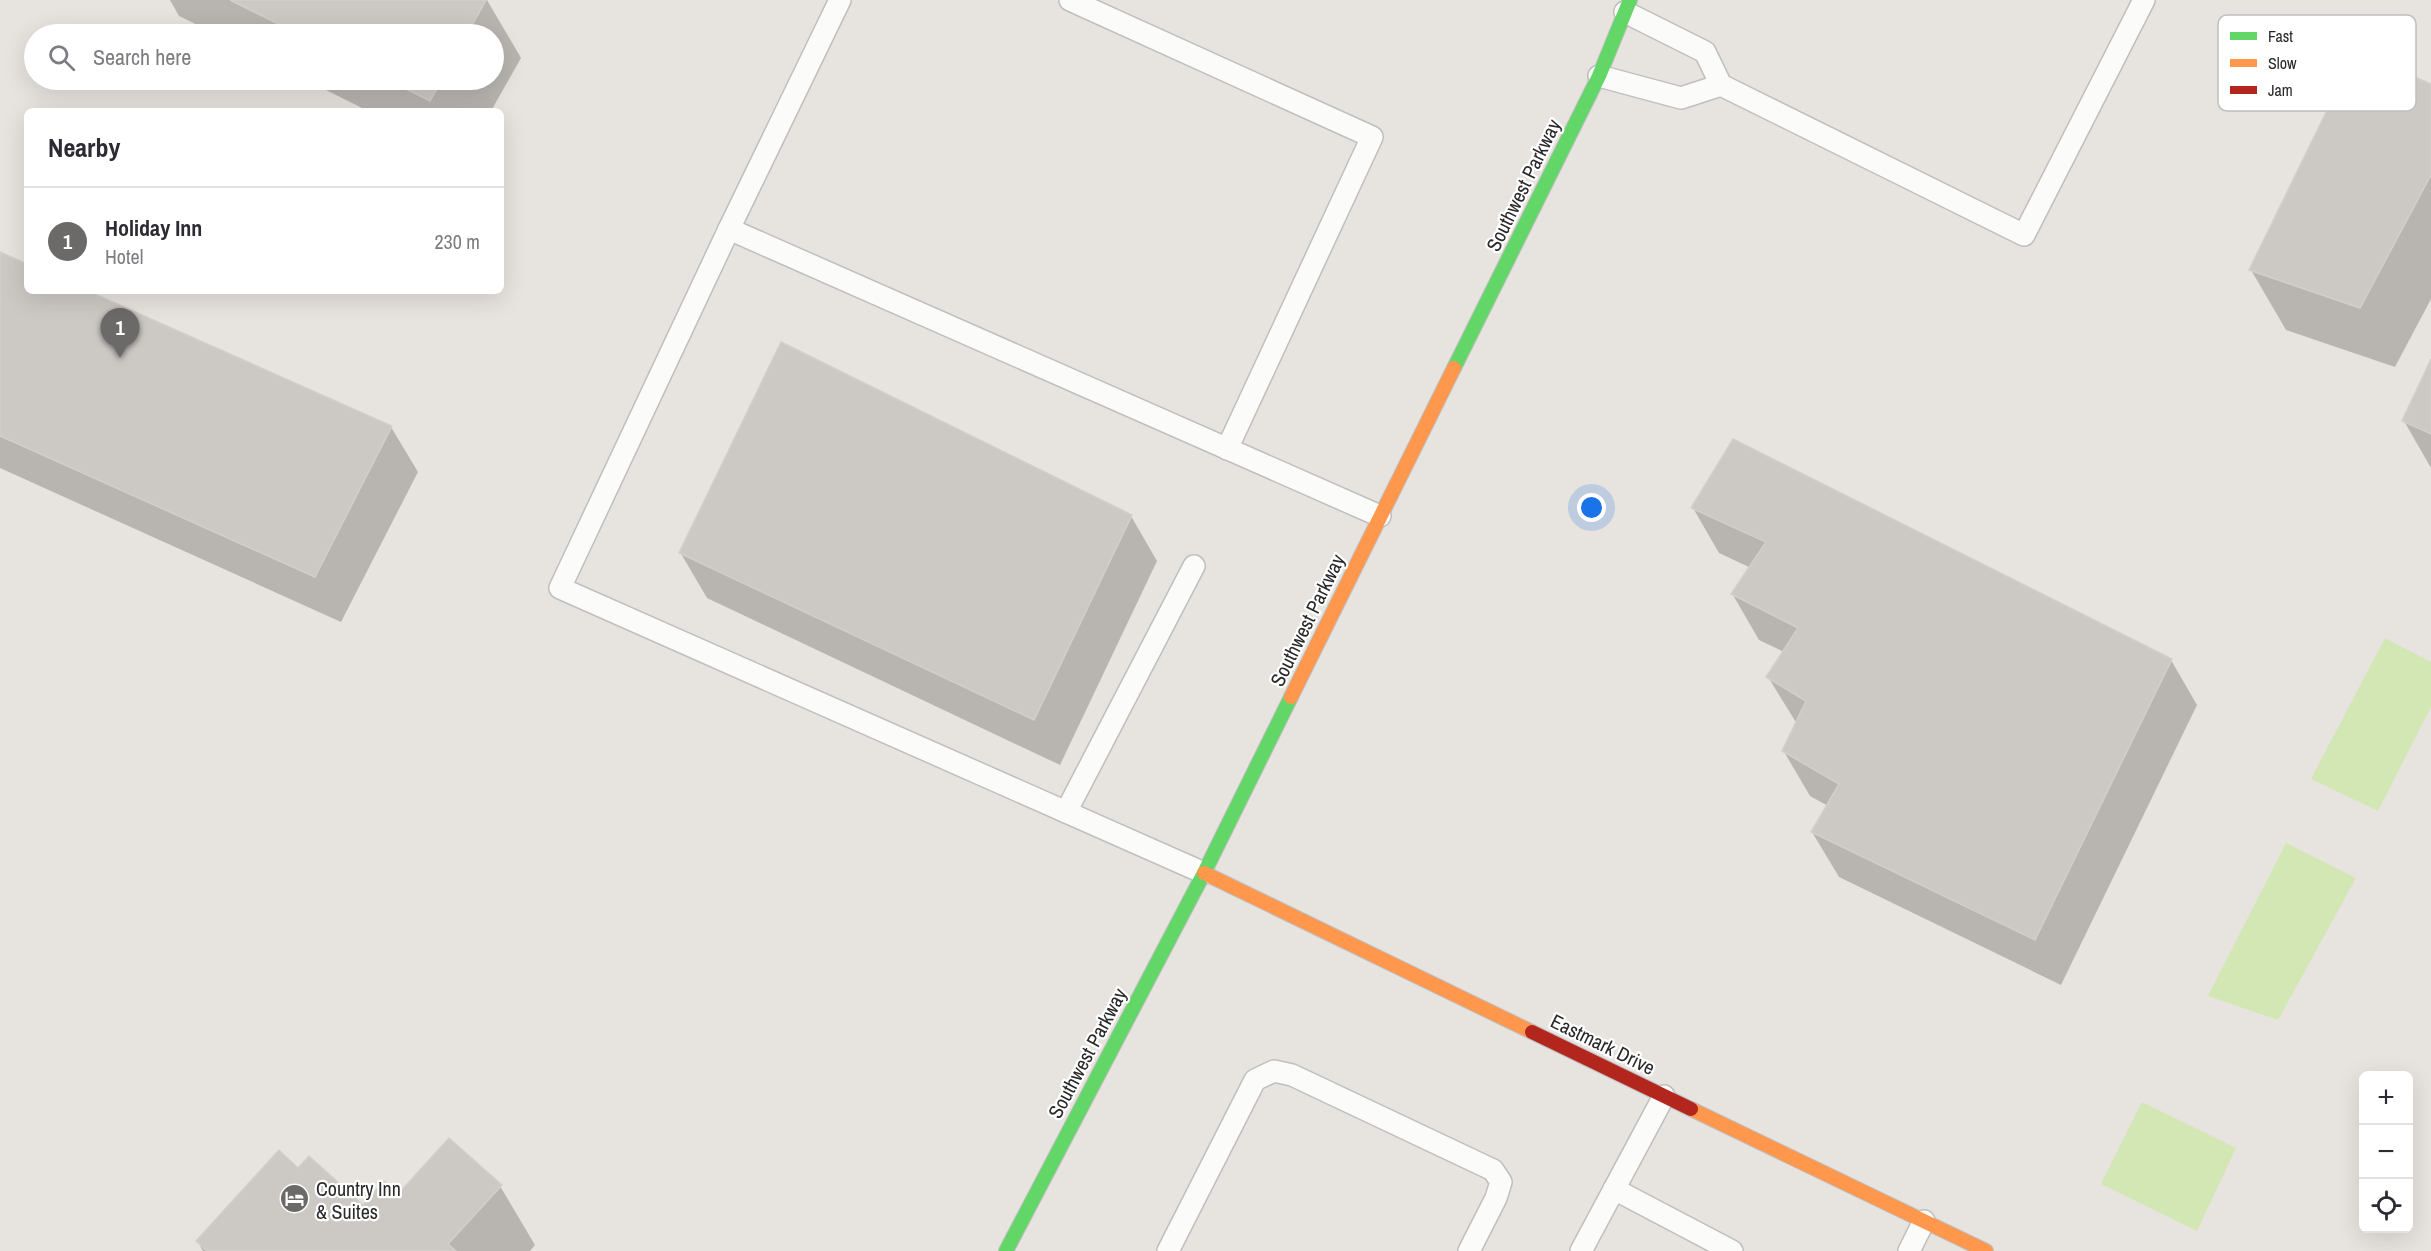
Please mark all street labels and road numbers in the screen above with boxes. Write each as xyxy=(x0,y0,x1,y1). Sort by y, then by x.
street label: Southwest Parkway xyxy=(1479,114,1567,256)
street label: Southwest Parkway xyxy=(1263,549,1351,691)
street label: Southwest Parkway xyxy=(1041,982,1133,1123)
street label: Eastmark Drive xyxy=(1546,1007,1660,1081)

